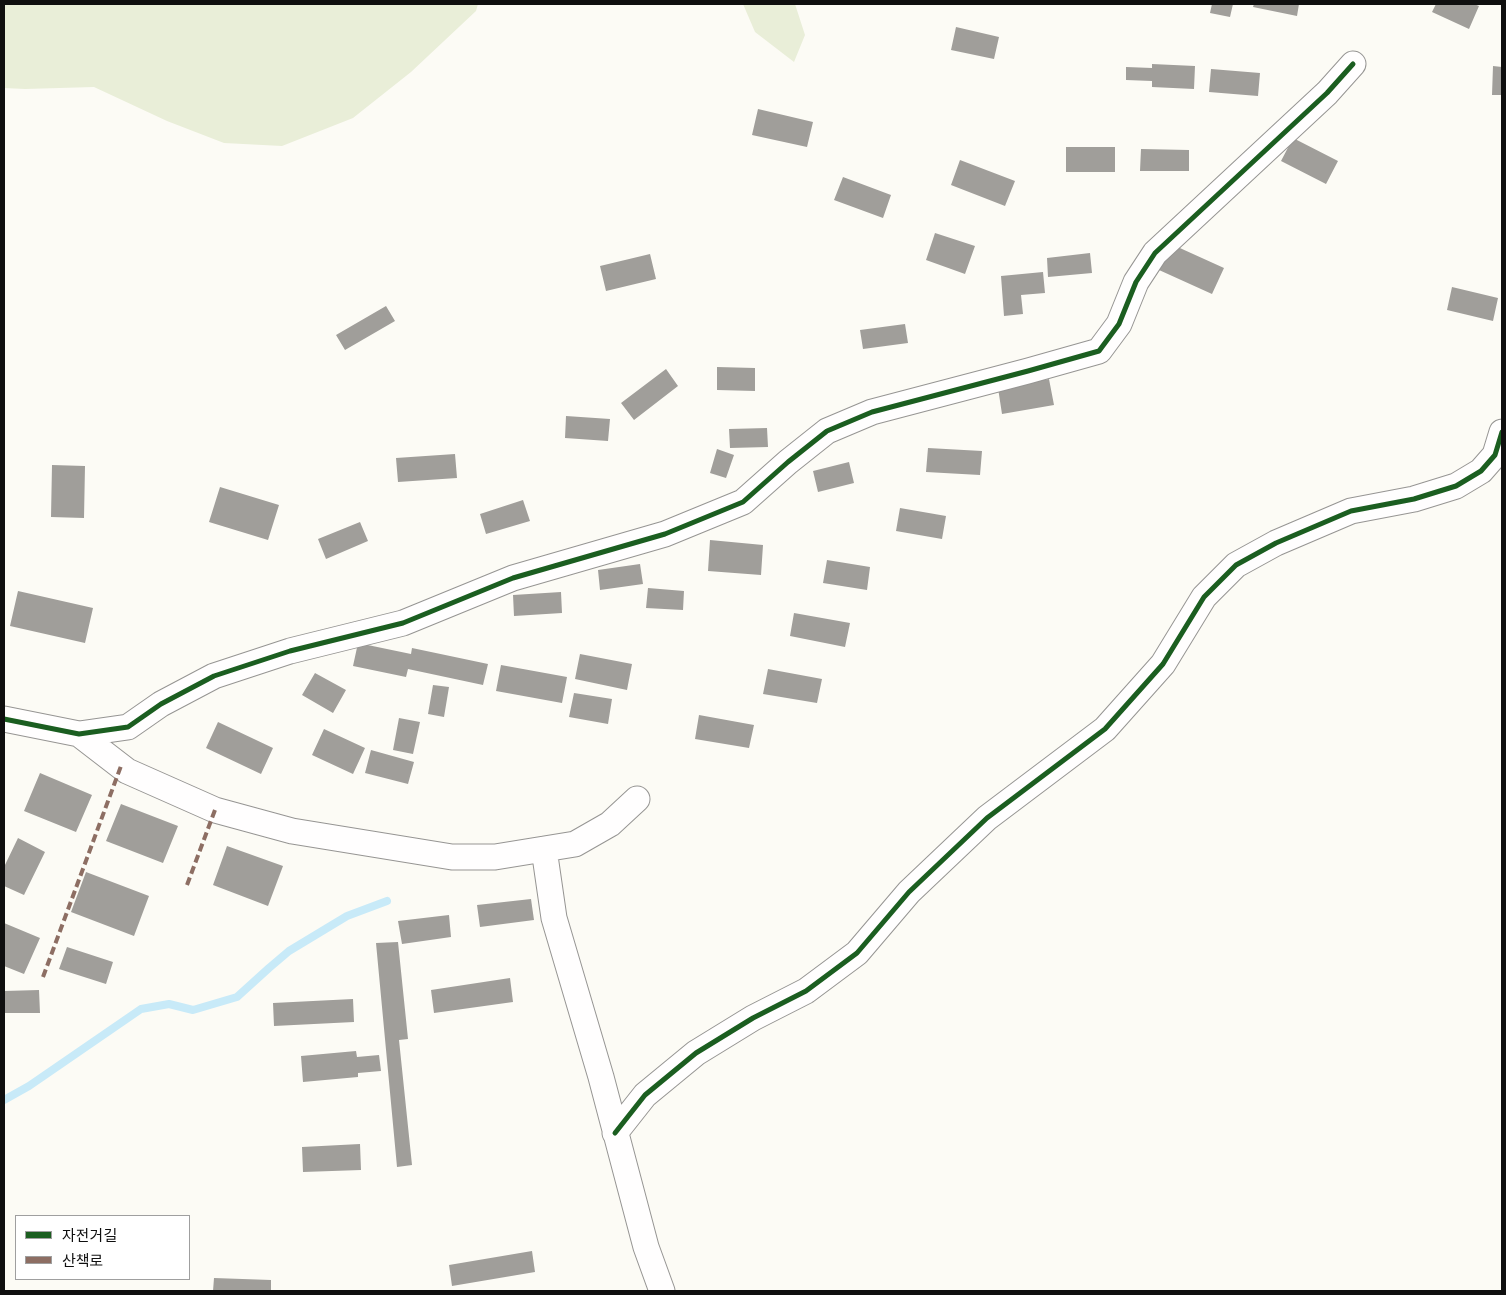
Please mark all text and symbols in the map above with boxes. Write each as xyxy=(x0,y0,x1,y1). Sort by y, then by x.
legend xyxy=(15,1215,190,1280)
text: 자전거길 xyxy=(62,1228,117,1244)
text: 산책로 xyxy=(62,1253,103,1269)

